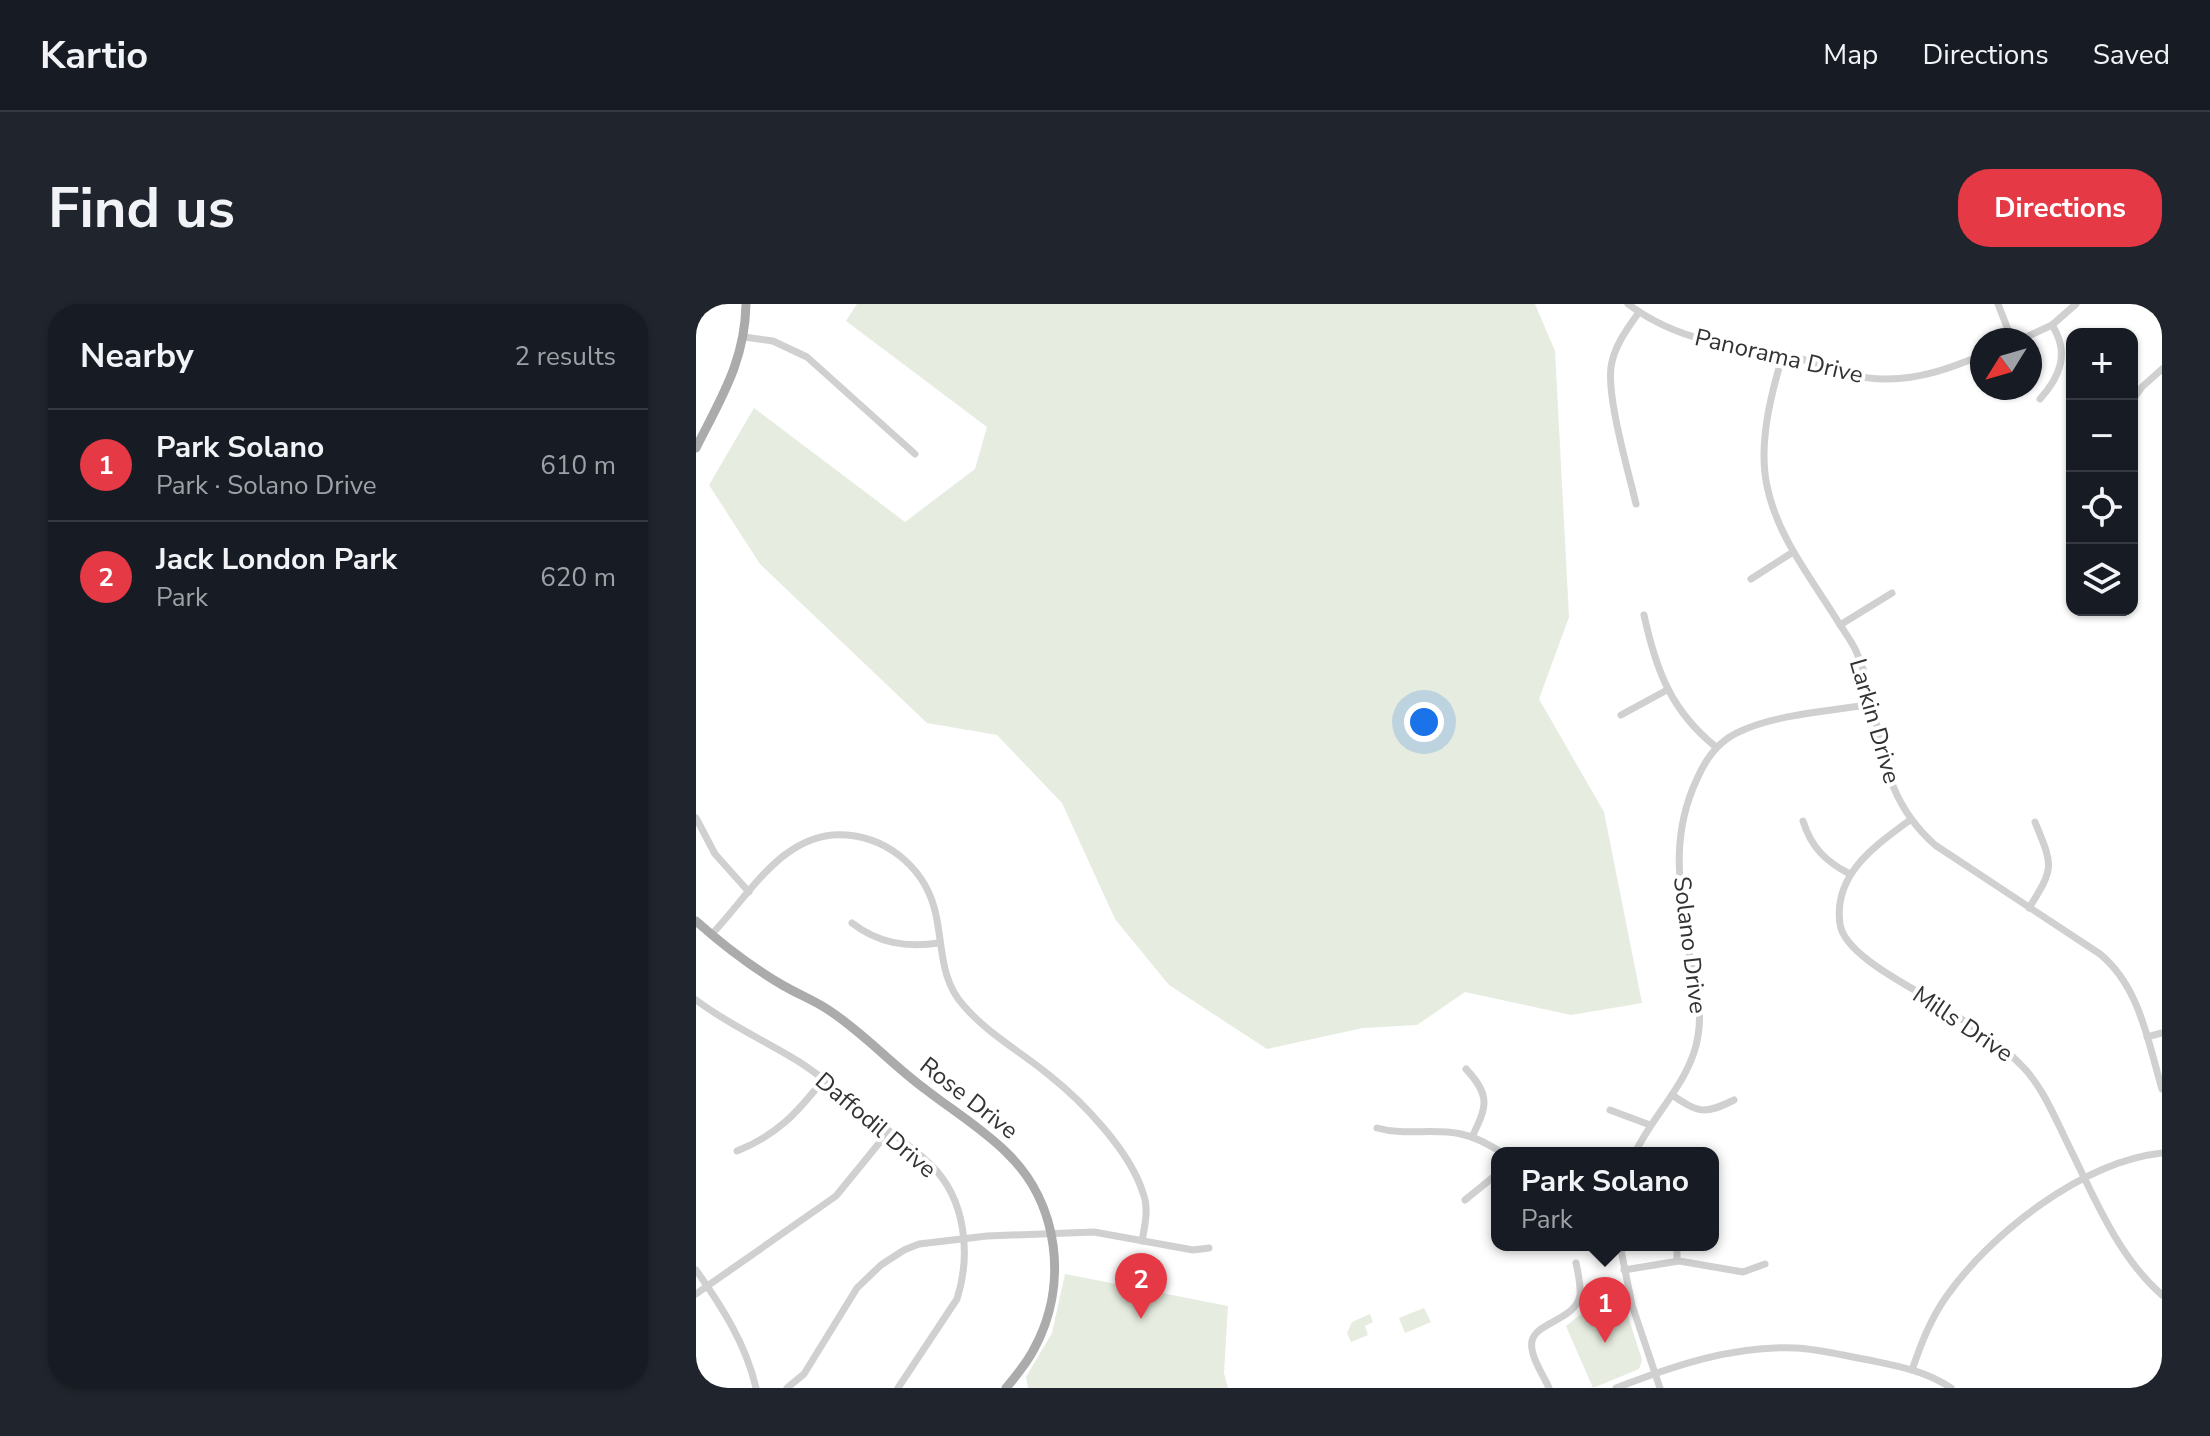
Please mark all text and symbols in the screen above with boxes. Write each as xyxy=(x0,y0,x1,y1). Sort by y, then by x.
text: Kartio xyxy=(40,30,148,81)
text: Map xyxy=(1823,36,1878,74)
text: Directions xyxy=(1922,36,2049,74)
text: Saved xyxy=(2093,36,2170,74)
button: Directions xyxy=(1958,169,2162,247)
text: Find us xyxy=(48,170,235,247)
street label: Panorama Drive xyxy=(1692,321,1866,391)
north arrow xyxy=(1970,328,2042,400)
map controls xyxy=(2066,328,2138,616)
button: + xyxy=(2066,328,2138,400)
text: Nearby xyxy=(80,333,194,379)
text: 2 results xyxy=(515,339,616,374)
button: − xyxy=(2066,400,2138,472)
text: Park Solano xyxy=(156,427,324,468)
text: 1 xyxy=(98,448,114,483)
text: 610 m xyxy=(540,448,616,483)
text: Park · Solano Drive xyxy=(156,468,377,503)
button: locate xyxy=(2066,472,2138,544)
text: Jack London Park xyxy=(156,539,397,580)
button: layers xyxy=(2066,544,2138,616)
text: 2 xyxy=(98,560,114,595)
text: 620 m xyxy=(540,560,616,595)
text: Park xyxy=(156,580,208,615)
street label: Larkin Drive xyxy=(1842,655,1908,787)
your location xyxy=(1404,702,1444,742)
street label: Solano Drive xyxy=(1666,875,1714,1015)
street label: Mills Drive xyxy=(1906,979,2020,1069)
street label: Rose Drive xyxy=(913,1050,1025,1146)
street label: Daffodil Drive xyxy=(809,1065,943,1185)
popup xyxy=(1491,1147,1719,1251)
text: Park Solano xyxy=(1521,1161,1689,1202)
text: Park xyxy=(1521,1202,1573,1237)
pin: 2 xyxy=(1115,1253,1167,1319)
pin: 1 xyxy=(1579,1277,1631,1343)

